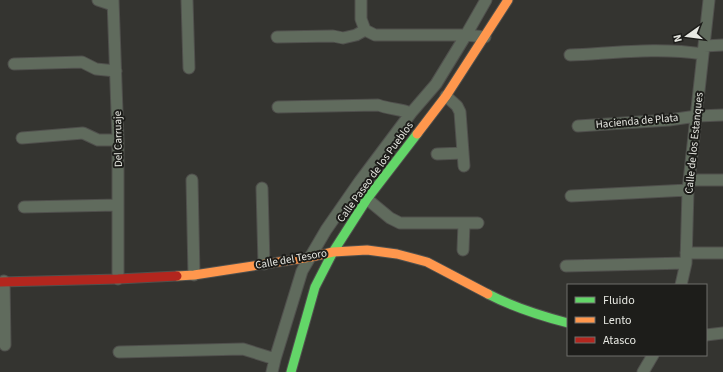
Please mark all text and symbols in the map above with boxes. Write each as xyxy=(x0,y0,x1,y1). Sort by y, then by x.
north arrow xyxy=(667,16,707,56)
text: N xyxy=(670,33,686,44)
street label: Calle de los Estanques xyxy=(681,91,707,194)
street label: Del Carruaje xyxy=(110,110,126,167)
street label: Hacienda de Plata xyxy=(595,110,679,132)
street label: Calle Paseo de los Pueblos xyxy=(333,118,417,225)
street label: Calle del Tesoro xyxy=(254,245,328,273)
legend xyxy=(567,284,707,356)
text: Fluido xyxy=(603,292,635,309)
text: Lento xyxy=(603,312,632,329)
text: Atasco xyxy=(603,332,636,349)

